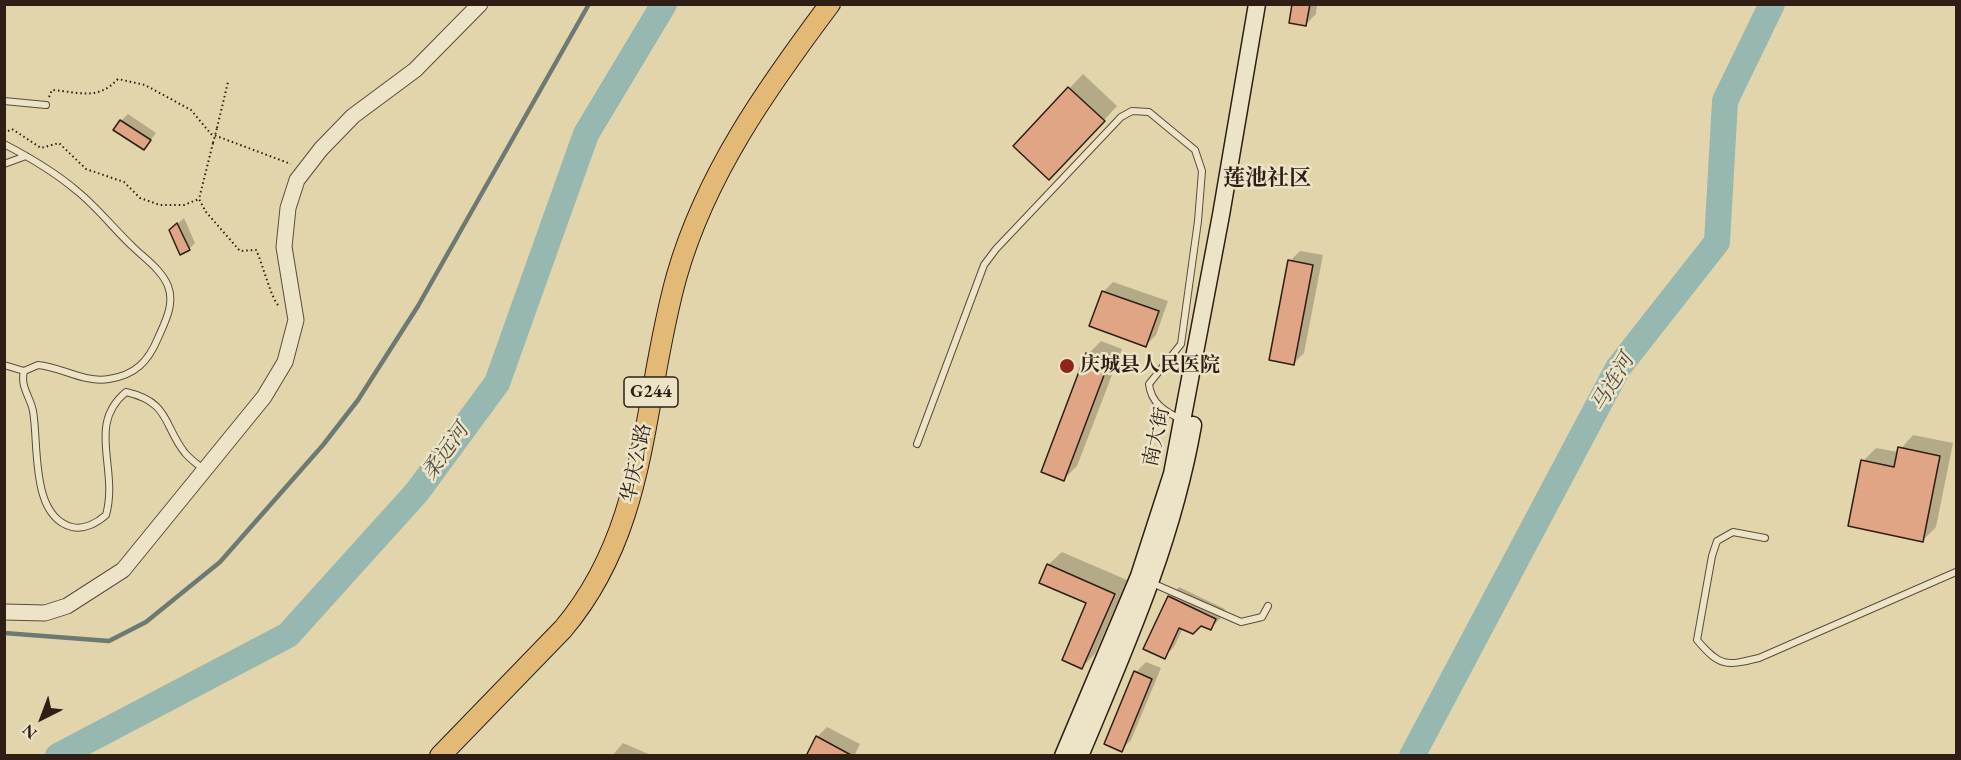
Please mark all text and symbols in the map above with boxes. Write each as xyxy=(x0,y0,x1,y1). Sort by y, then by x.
district label: 莲池社区 xyxy=(1223,166,1311,192)
water label: 马连河 xyxy=(1586,350,1640,416)
place label: 庆城县人民医院 xyxy=(1080,354,1220,378)
marker: 庆城县人民医院 xyxy=(1058,357,1076,375)
road number: G244 xyxy=(624,377,678,407)
street label: 南大街 xyxy=(1139,405,1175,469)
water label: 柔远河 xyxy=(417,419,475,485)
street label: 华庆公路 xyxy=(617,421,657,505)
north arrow xyxy=(12,688,72,748)
text: N xyxy=(18,720,41,744)

